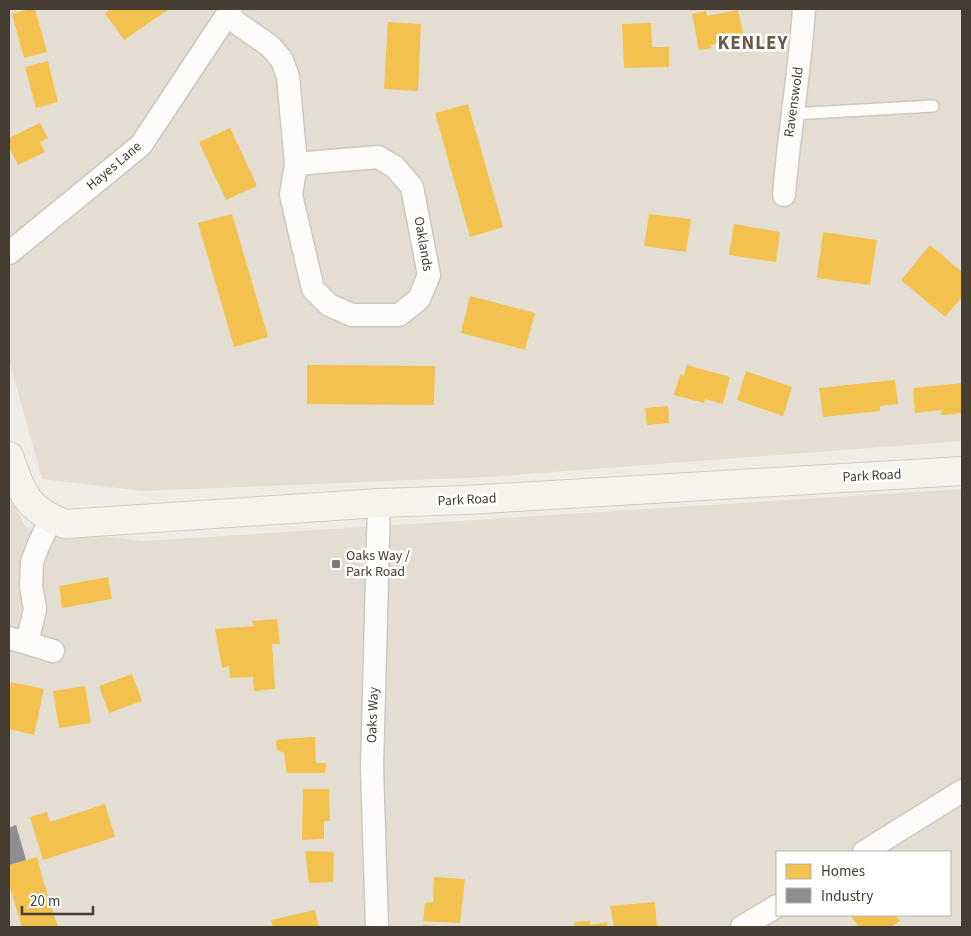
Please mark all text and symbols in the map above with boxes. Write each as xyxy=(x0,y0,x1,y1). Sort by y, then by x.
district label: KENLEY xyxy=(718,30,788,57)
street label: Ravenswold xyxy=(779,66,809,138)
street label: Hayes Lane xyxy=(82,137,146,195)
street label: Oaklands xyxy=(408,215,438,273)
street label: Park Road xyxy=(842,464,902,488)
street label: Park Road xyxy=(437,488,497,512)
place label: Oaks Way / Park Road xyxy=(346,546,410,582)
marker: Oaks Way / Park Road xyxy=(330,558,342,570)
street label: Oaks Way xyxy=(362,686,384,743)
legend xyxy=(776,851,951,916)
text: Homes xyxy=(821,861,865,882)
scale bar xyxy=(22,884,94,916)
text: Industry xyxy=(821,886,873,907)
text: 20 m xyxy=(30,891,60,912)

